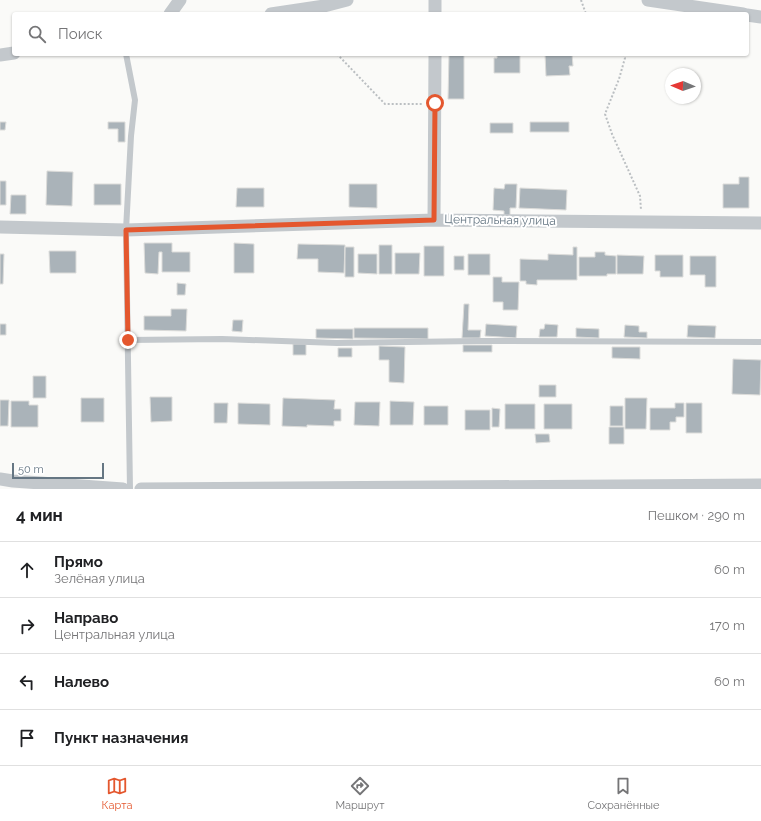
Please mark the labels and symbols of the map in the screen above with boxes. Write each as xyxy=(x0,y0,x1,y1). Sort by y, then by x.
north arrow xyxy=(665,68,701,104)
route start xyxy=(426,94,444,112)
street label: Центральная улица xyxy=(444,212,556,228)
route end xyxy=(119,331,137,349)
scale bar xyxy=(12,461,104,480)

